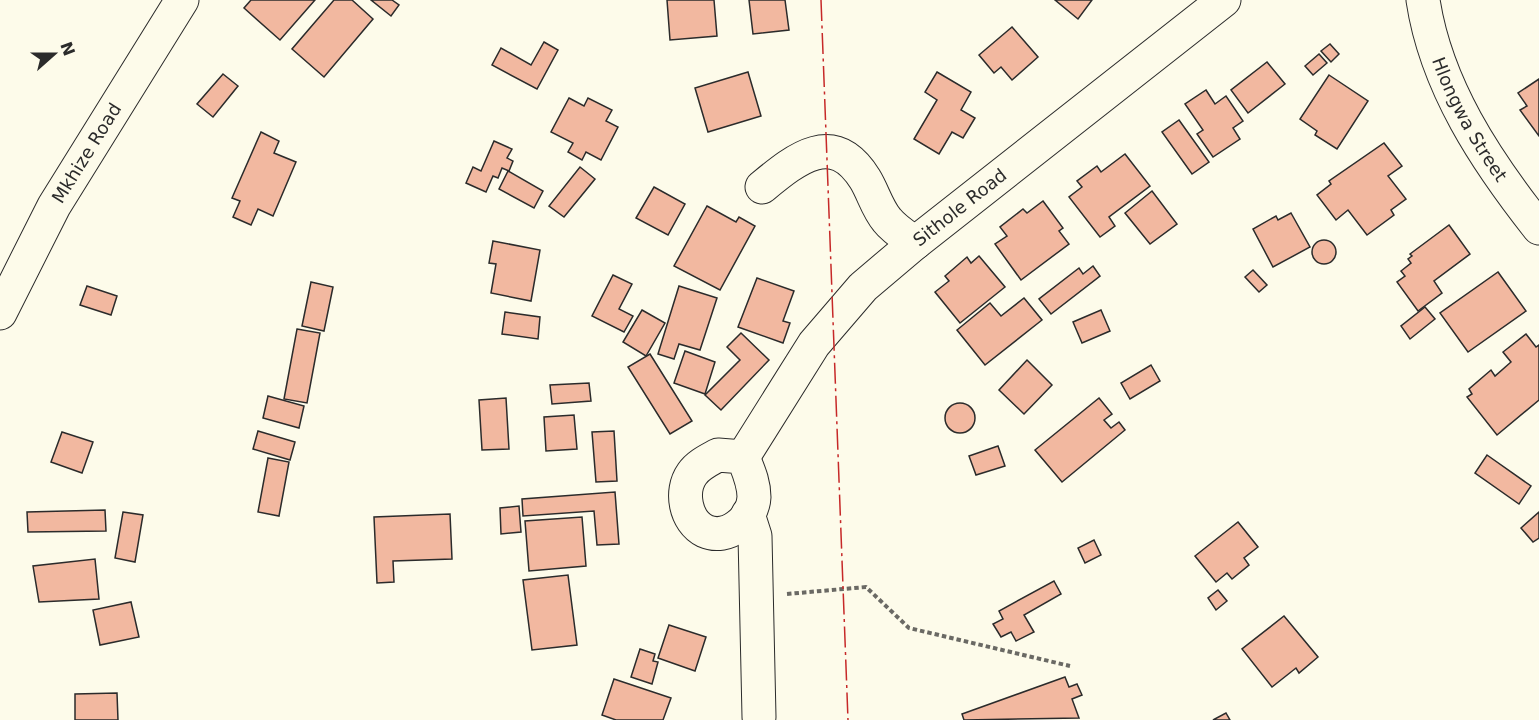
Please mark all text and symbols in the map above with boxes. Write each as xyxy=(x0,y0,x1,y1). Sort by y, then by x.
north arrow xyxy=(24,24,84,84)
text: N xyxy=(56,39,79,58)
street label: Hlongwa Street xyxy=(1428,54,1512,185)
street label: Mkhize Road xyxy=(47,99,125,207)
street label: Sithole Road xyxy=(909,164,1011,250)

